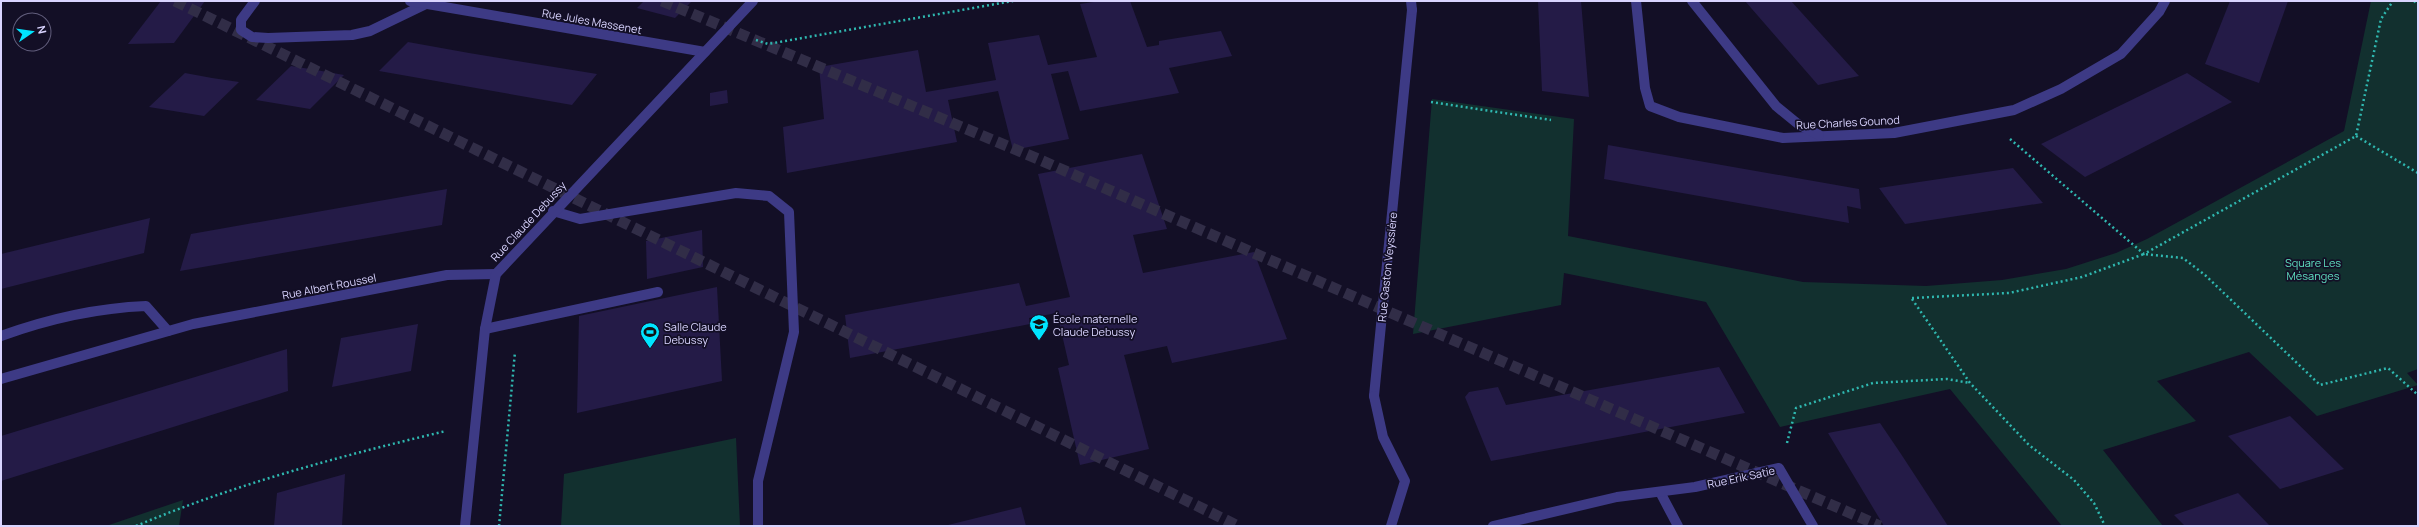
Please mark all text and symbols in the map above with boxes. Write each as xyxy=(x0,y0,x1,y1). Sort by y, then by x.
street label: Rue Jules Massenet xyxy=(541,5,643,37)
north arrow xyxy=(12,12,52,52)
text: N xyxy=(34,24,50,35)
street label: Rue Charles Gounod xyxy=(1796,112,1900,132)
street label: Rue Claude Debussy xyxy=(487,178,569,264)
street label: Rue Gaston Veyssière xyxy=(1374,211,1400,323)
park label: Square Les Mésanges xyxy=(2285,255,2341,283)
street label: Rue Albert Roussel xyxy=(281,270,377,302)
place label: École maternelle Claude Debussy xyxy=(1053,311,1138,339)
school or university icon: École maternelle Claude Debussy xyxy=(1028,313,1050,341)
place label: Salle Claude Debussy xyxy=(664,319,727,347)
sports icon: Salle Claude Debussy xyxy=(639,321,661,349)
street label: Rue Erik Satie xyxy=(1706,462,1777,491)

